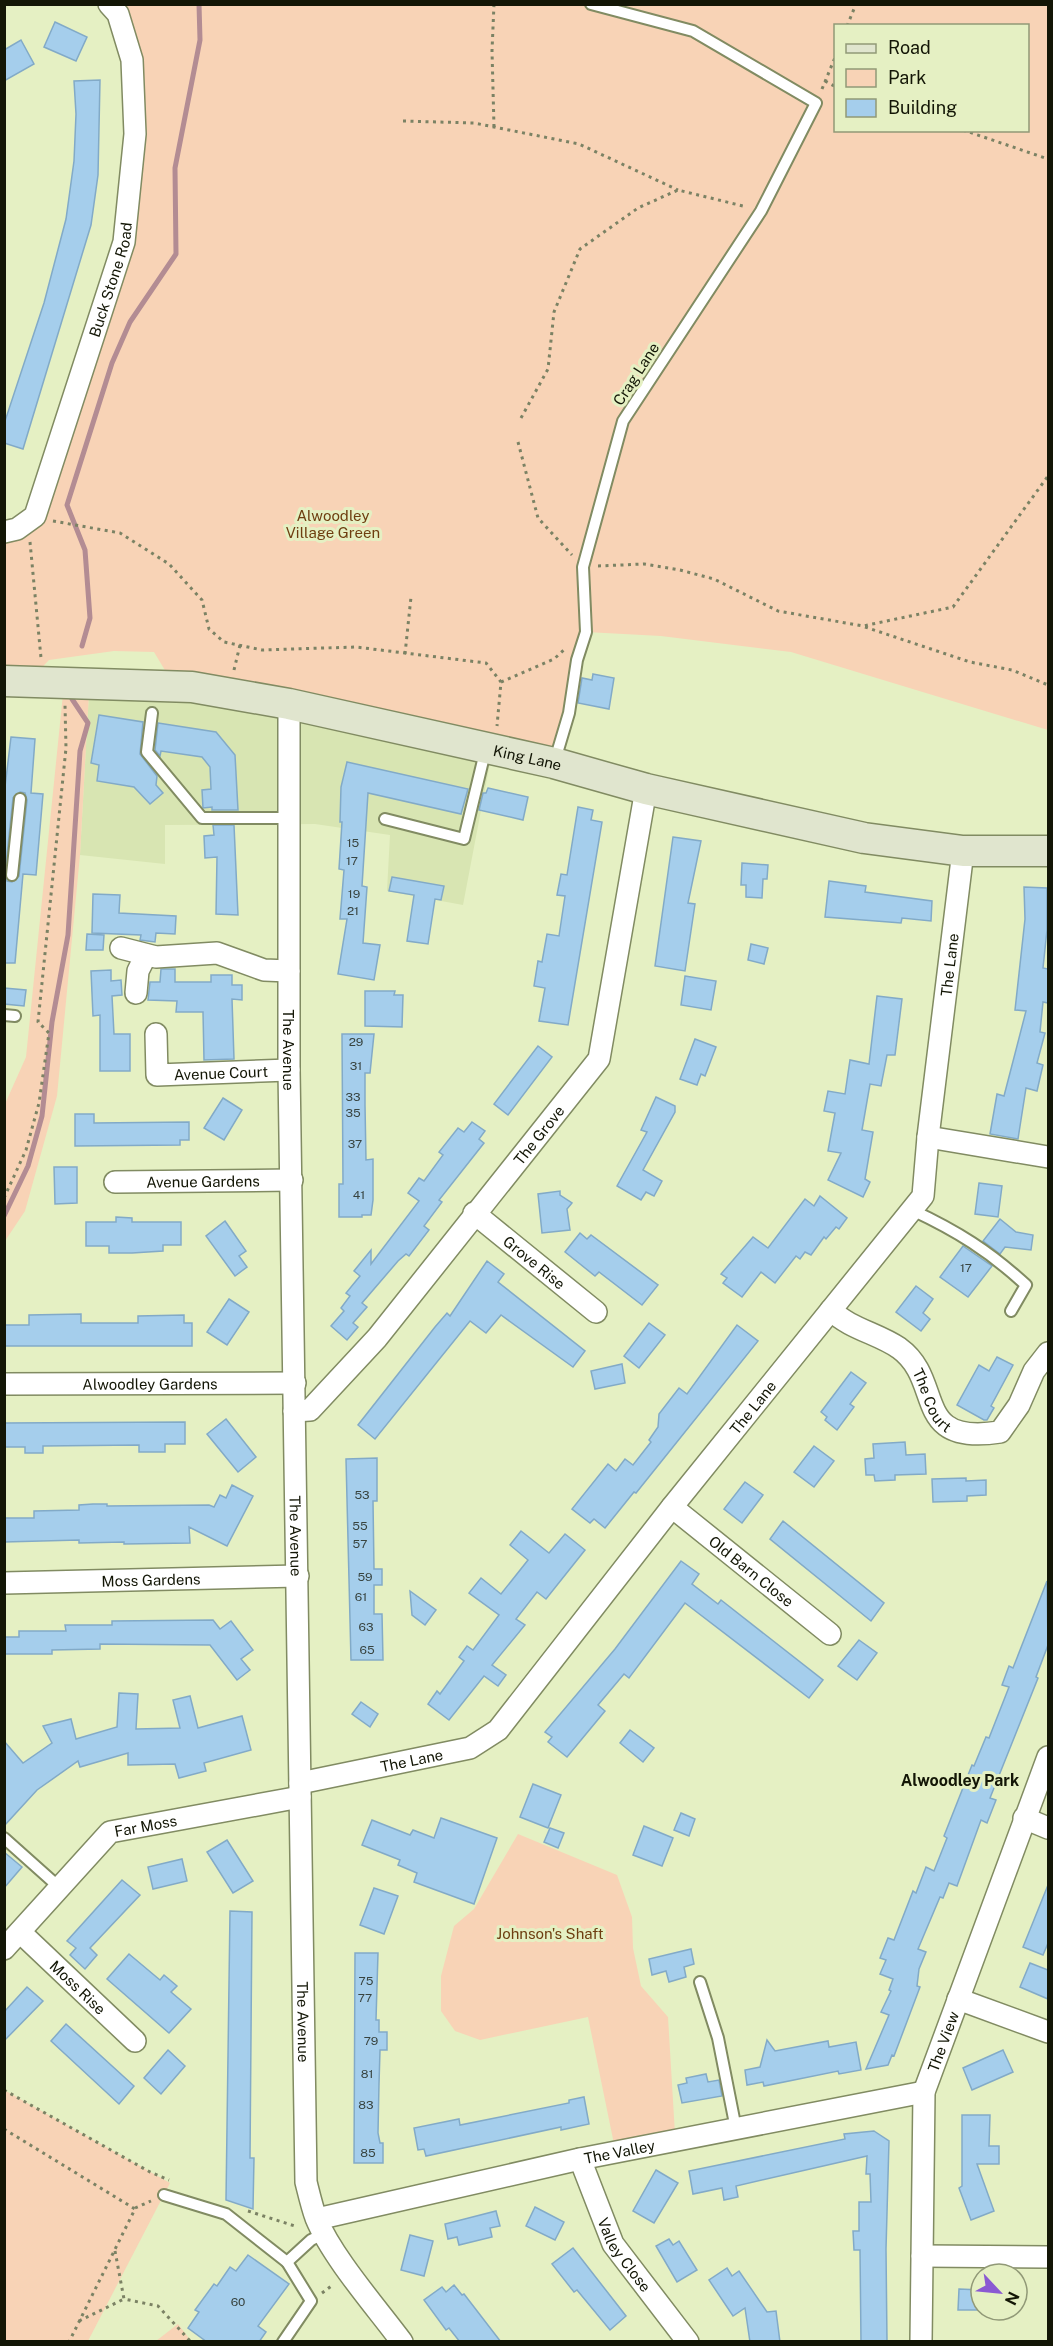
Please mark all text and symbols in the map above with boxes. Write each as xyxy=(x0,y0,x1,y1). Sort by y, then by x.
legend xyxy=(834,24,1029,132)
text: Road xyxy=(888,37,931,58)
text: Park xyxy=(888,67,926,88)
text: Building xyxy=(888,97,957,118)
street label: Buck Stone Road xyxy=(85,221,134,339)
street label: Crag Lane xyxy=(610,340,662,408)
park label: Alwoodley Village Green xyxy=(286,507,380,541)
street label: King Lane xyxy=(492,741,564,773)
house number: 15 xyxy=(347,836,360,850)
house number: 17 xyxy=(346,854,358,868)
house number: 19 xyxy=(348,887,360,901)
house number: 21 xyxy=(347,904,359,918)
street label: The Lane xyxy=(937,932,961,997)
street label: The Avenue xyxy=(281,1009,298,1091)
house number: 29 xyxy=(349,1035,363,1049)
house number: 31 xyxy=(350,1059,362,1073)
street label: Avenue Court xyxy=(174,1062,268,1083)
house number: 33 xyxy=(345,1090,361,1104)
street label: The Grove xyxy=(510,1102,567,1168)
house number: 35 xyxy=(345,1106,361,1120)
house number: 37 xyxy=(348,1137,362,1151)
street label: Avenue Gardens xyxy=(146,1172,260,1190)
house number: 41 xyxy=(353,1188,365,1202)
street label: Grove Rise xyxy=(500,1232,569,1292)
house number: 17 xyxy=(960,1261,972,1275)
street label: The Court xyxy=(910,1365,955,1435)
street label: Alwoodley Gardens xyxy=(82,1375,218,1392)
street label: The Lane xyxy=(726,1377,779,1437)
house number: 53 xyxy=(354,1488,370,1502)
street label: The Avenue xyxy=(287,1495,305,1577)
house number: 55 xyxy=(352,1519,368,1533)
street label: Old Barn Close xyxy=(706,1532,797,1610)
house number: 57 xyxy=(353,1537,367,1551)
street label: Moss Gardens xyxy=(101,1570,201,1589)
house number: 59 xyxy=(357,1570,373,1584)
house number: 61 xyxy=(355,1590,367,1604)
house number: 63 xyxy=(359,1620,373,1634)
house number: 65 xyxy=(359,1643,375,1657)
street label: The Lane xyxy=(379,1745,444,1775)
district label: Alwoodley Park xyxy=(901,1771,1019,1790)
street label: Far Moss xyxy=(113,1811,178,1840)
park label: Johnson's Shaft xyxy=(496,1925,604,1942)
street label: Moss Rise xyxy=(47,1957,109,2017)
house number: 75 xyxy=(359,1974,374,1988)
street label: The Avenue xyxy=(294,1981,313,2063)
house number: 77 xyxy=(358,1991,372,2005)
street label: The View xyxy=(924,2009,962,2074)
house number: 79 xyxy=(364,2034,378,2048)
house number: 81 xyxy=(361,2067,373,2081)
house number: 83 xyxy=(358,2098,374,2112)
street label: The Valley xyxy=(583,2136,656,2167)
house number: 85 xyxy=(360,2146,376,2160)
street label: Valley Close xyxy=(595,2215,655,2295)
north arrow xyxy=(969,2262,1029,2322)
text: N xyxy=(1001,2289,1023,2308)
house number: 60 xyxy=(231,2295,245,2309)

